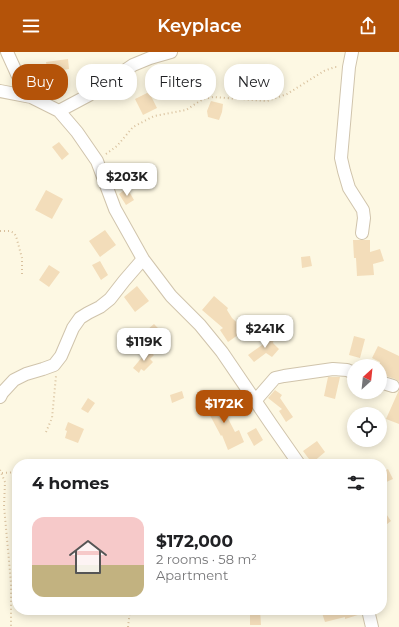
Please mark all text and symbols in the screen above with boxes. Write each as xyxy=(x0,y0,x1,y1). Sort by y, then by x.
icon: menu xyxy=(20,15,42,37)
text: Keyplace xyxy=(157,15,242,37)
icon: share xyxy=(357,15,379,37)
chip: Buy xyxy=(12,64,68,100)
chip: Rent xyxy=(76,64,137,100)
chip: Filters xyxy=(145,64,216,100)
chip: New xyxy=(224,64,284,100)
pin: $203K xyxy=(99,163,155,197)
text: $203K xyxy=(106,168,148,184)
pin: $241K xyxy=(237,315,293,349)
text: $241K xyxy=(245,320,285,336)
pin: $119K xyxy=(116,328,172,362)
text: $119K xyxy=(126,333,162,349)
north arrow xyxy=(347,359,387,399)
map controls xyxy=(347,359,387,447)
pin: $172K xyxy=(196,390,252,424)
text: $172K xyxy=(205,395,243,411)
button: locate xyxy=(347,407,387,447)
icon: filters xyxy=(345,472,367,494)
text: 4 homes xyxy=(32,473,109,493)
text: $172,000 xyxy=(156,531,233,551)
icon: home xyxy=(64,533,112,581)
text: 2 rooms · 58 m² xyxy=(156,551,257,567)
text: Apartment xyxy=(156,567,228,583)

